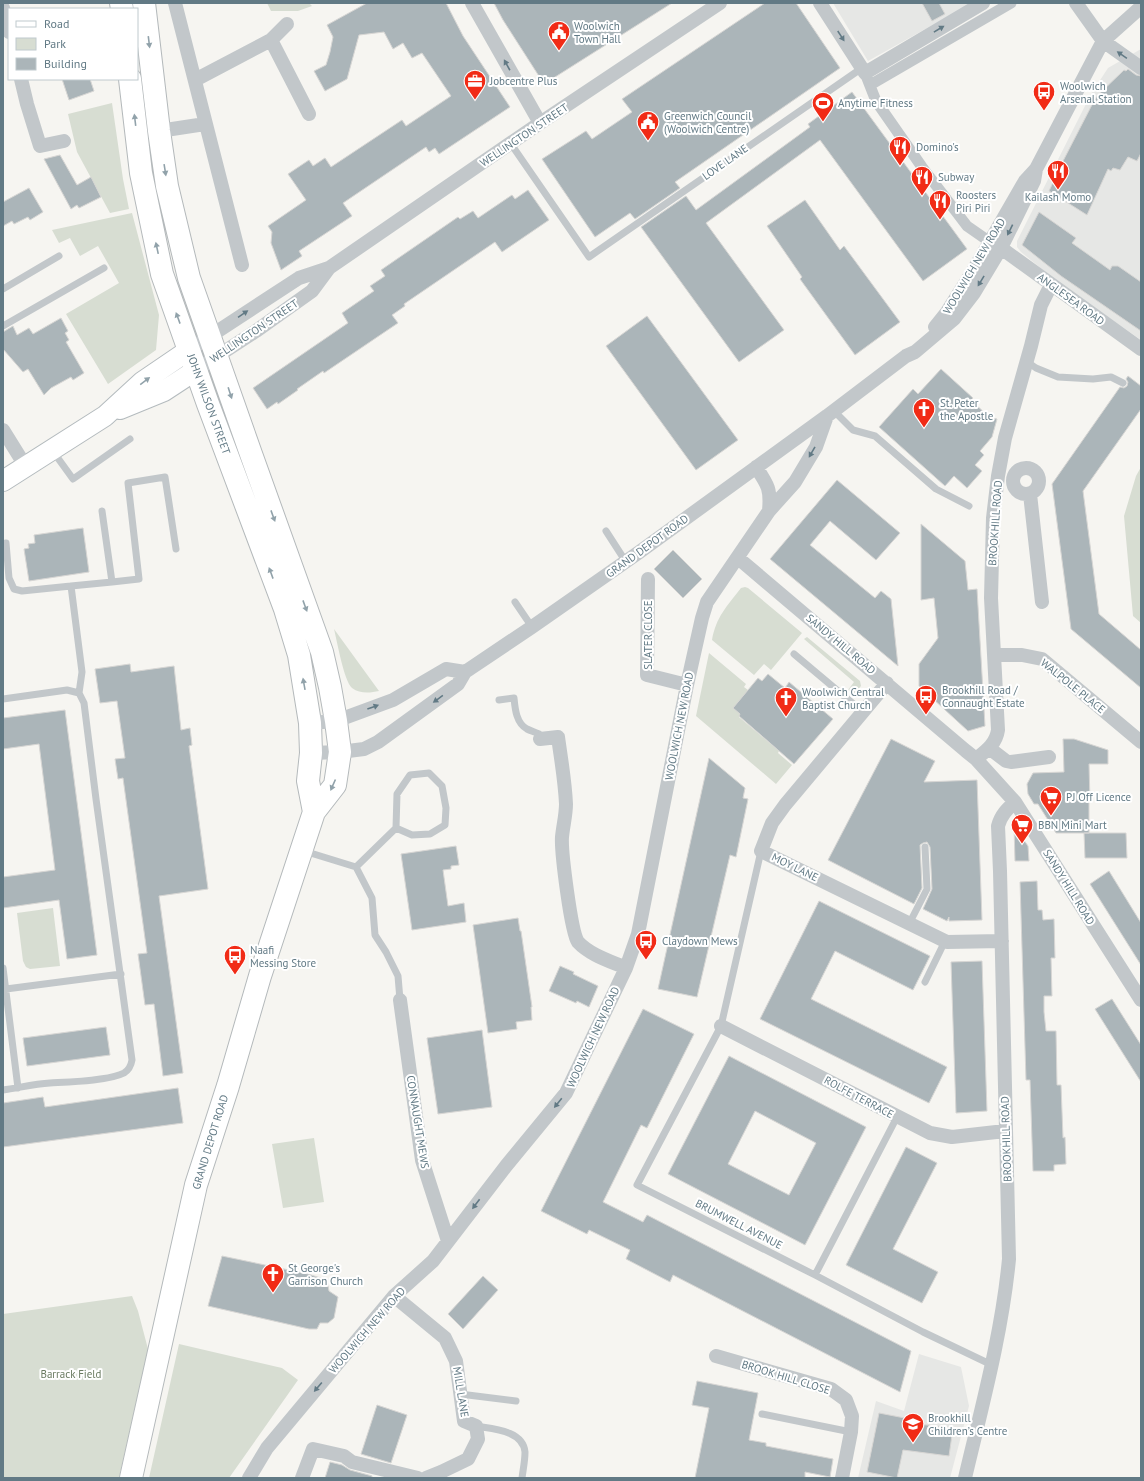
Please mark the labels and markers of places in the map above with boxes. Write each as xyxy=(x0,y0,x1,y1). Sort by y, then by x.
public building icon: Woolwich Town Hall xyxy=(546,19,572,52)
place label: Woolwich Town Hall xyxy=(574,19,622,46)
office icon: Jobcentre Plus xyxy=(462,68,488,101)
place label: Jobcentre Plus xyxy=(489,74,558,88)
bus stop icon: Woolwich Arsenal Station xyxy=(1031,79,1057,112)
place label: Woolwich Arsenal Station xyxy=(1060,79,1132,106)
sports icon: Anytime Fitness xyxy=(810,90,836,123)
place label: Anytime Fitness xyxy=(838,96,913,110)
public building icon: Greenwich Council (Woolwich Centre) xyxy=(635,109,661,142)
place label: Greenwich Council (Woolwich Centre) xyxy=(664,109,752,136)
restaurant icon: Domino's xyxy=(887,134,913,167)
place label: Domino's xyxy=(916,140,959,154)
restaurant icon: Kailash Momo xyxy=(1045,158,1071,191)
restaurant icon: Subway xyxy=(909,164,935,197)
place label: Subway xyxy=(938,170,975,184)
restaurant icon: Roosters Piri Piri xyxy=(927,188,953,221)
place label: Roosters Piri Piri xyxy=(956,188,996,215)
place label: Kailash Momo xyxy=(1025,190,1091,204)
church icon: St. Peter the Apostle xyxy=(911,396,937,429)
place label: St. Peter the Apostle xyxy=(940,396,994,423)
bus stop icon: Brookhill Road / Connaught Estate xyxy=(913,683,939,716)
place label: Brookhill Road / Connaught Estate xyxy=(942,683,1025,710)
church icon: Woolwich Central Baptist Church xyxy=(773,685,799,718)
place label: Woolwich Central Baptist Church xyxy=(802,685,885,712)
supermarket icon: PJ Off Licence xyxy=(1038,784,1064,817)
place label: PJ Off Licence xyxy=(1066,790,1131,804)
supermarket icon: BBN Mini Mart xyxy=(1009,812,1035,845)
place label: BBN Mini Mart xyxy=(1038,818,1107,832)
bus stop icon: Claydown Mews xyxy=(633,928,659,961)
place label: Claydown Mews xyxy=(662,934,738,948)
bus stop icon: Naafi Messing Store xyxy=(222,943,248,976)
place label: Naafi Messing Store xyxy=(250,943,316,970)
church icon: St George's Garrison Church xyxy=(260,1261,286,1294)
place label: St George's Garrison Church xyxy=(288,1261,363,1288)
school or university icon: Brookhill Children’s Centre xyxy=(900,1411,926,1444)
place label: Brookhill Children’s Centre xyxy=(928,1411,1008,1438)

